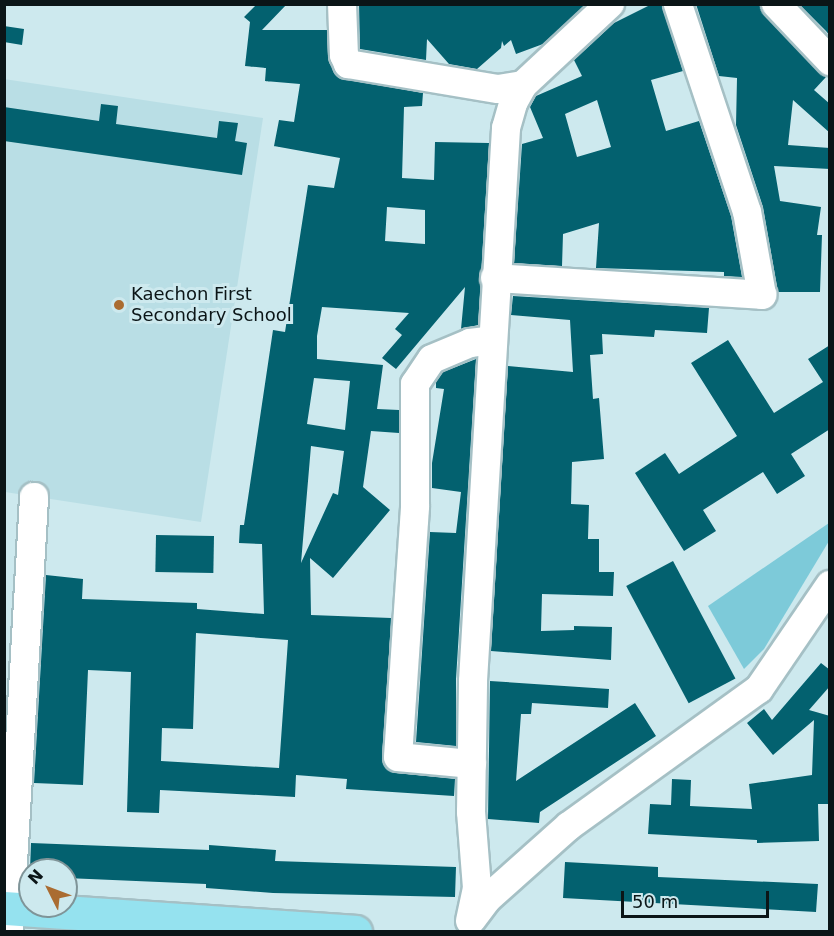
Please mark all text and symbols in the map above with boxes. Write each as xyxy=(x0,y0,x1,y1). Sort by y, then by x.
place label: Kaechon First Secondary School xyxy=(131,284,292,326)
marker: Kaechon First Secondary School xyxy=(112,298,126,312)
north arrow xyxy=(18,858,78,918)
text: N xyxy=(24,866,47,888)
scale bar xyxy=(624,879,772,917)
text: 50 m xyxy=(632,891,678,912)

